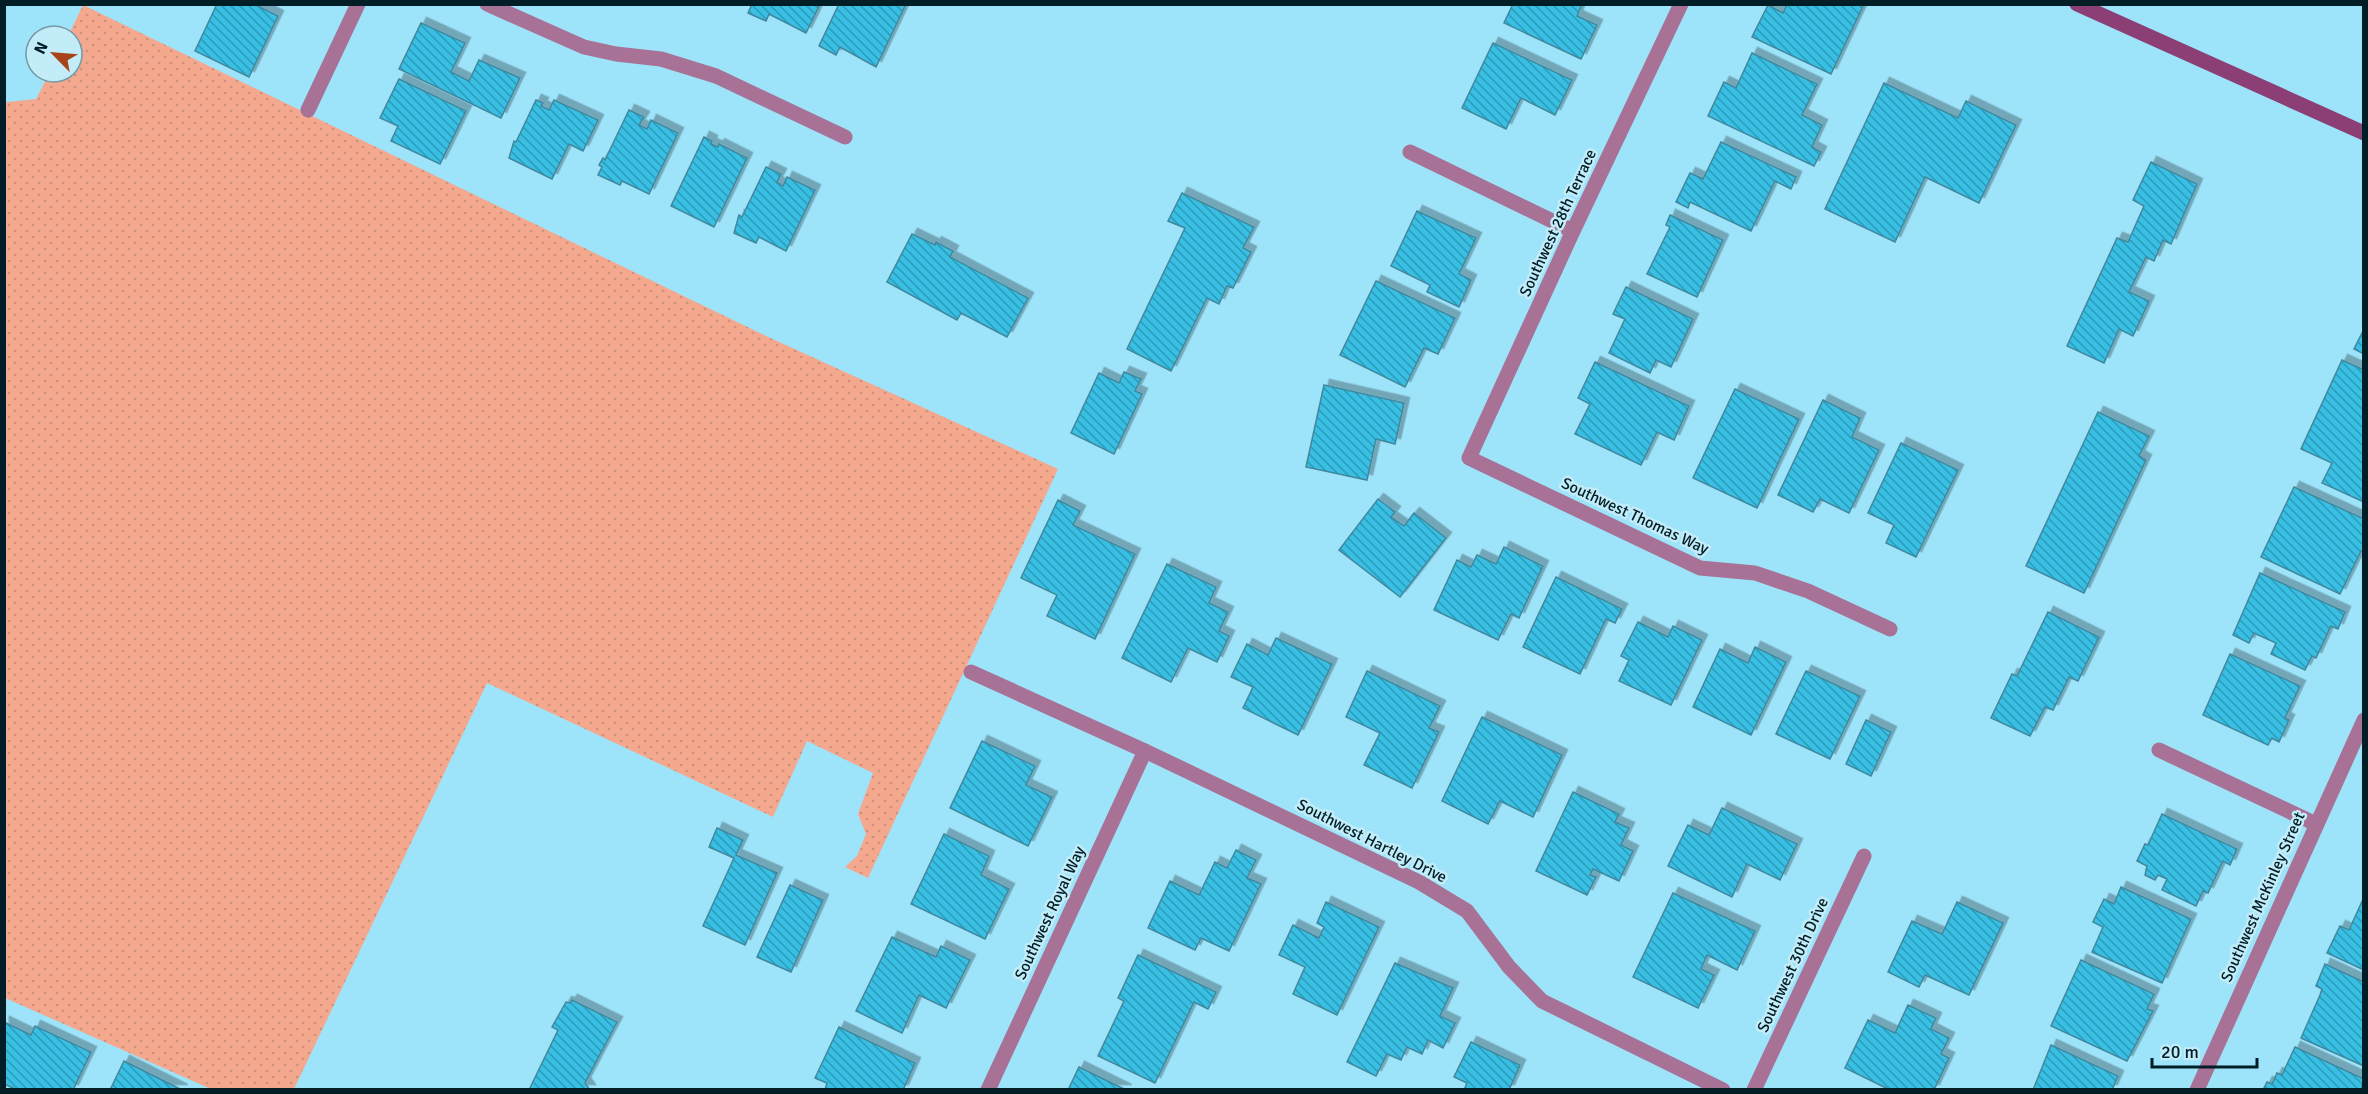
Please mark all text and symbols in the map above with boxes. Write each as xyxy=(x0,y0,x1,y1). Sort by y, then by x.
north arrow xyxy=(24,24,84,84)
text: N xyxy=(30,39,53,57)
street label: Southwest 28th Terrace xyxy=(1515,146,1601,300)
street label: Southwest Thomas Way xyxy=(1558,473,1712,559)
street label: Southwest Hartley Drive xyxy=(1294,795,1450,887)
street label: Southwest McKinley Street xyxy=(2217,809,2310,985)
street label: Southwest Royal Way xyxy=(1010,843,1090,983)
street label: Southwest 30th Drive xyxy=(1753,894,1833,1036)
scale bar xyxy=(2152,1031,2257,1069)
text: 20 m xyxy=(2161,1041,2199,1063)

